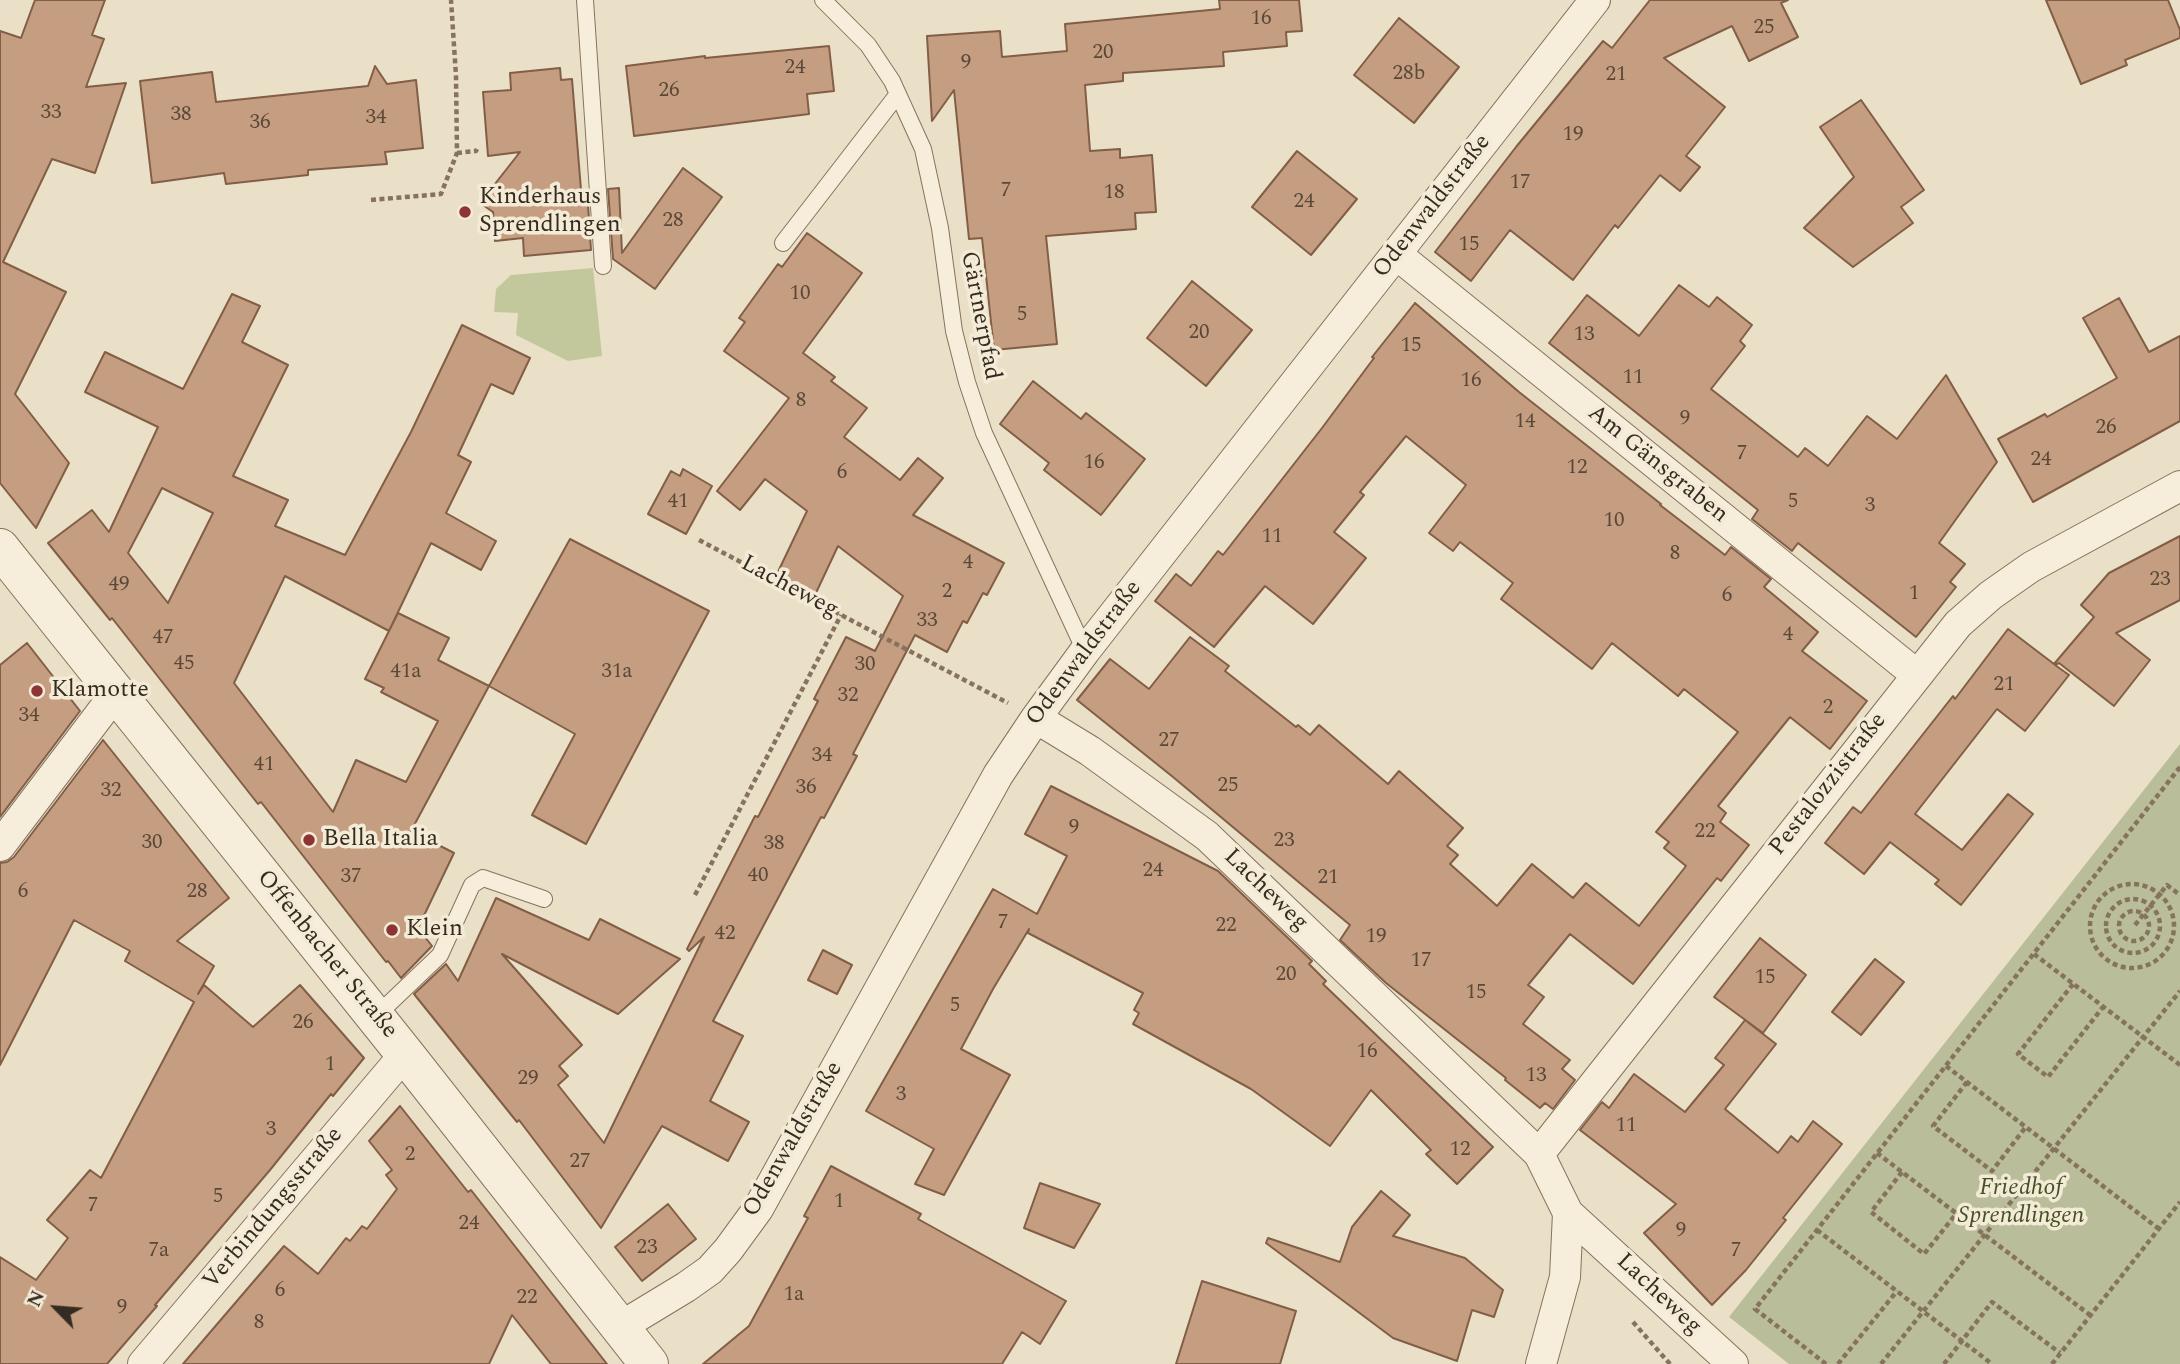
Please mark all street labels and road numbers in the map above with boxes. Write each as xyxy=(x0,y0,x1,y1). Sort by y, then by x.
street label: Odenwaldstraße xyxy=(1368,129,1498,285)
street label: Gärtnerpfad xyxy=(952,249,1006,383)
street label: Am Gänsgraben xyxy=(1581,400,1733,530)
street label: Lacheweg xyxy=(735,550,843,626)
street label: Odenwaldstraße xyxy=(1021,576,1149,732)
street label: Pestalozzistraße xyxy=(1764,708,1894,862)
street label: Lacheweg xyxy=(1217,844,1313,938)
street label: Offenbacher Straße xyxy=(249,865,403,1045)
street label: Odenwaldstraße xyxy=(738,1057,850,1223)
street label: Verbindungsstraße xyxy=(198,1122,350,1296)
street label: Lacheweg xyxy=(1609,1248,1707,1342)

